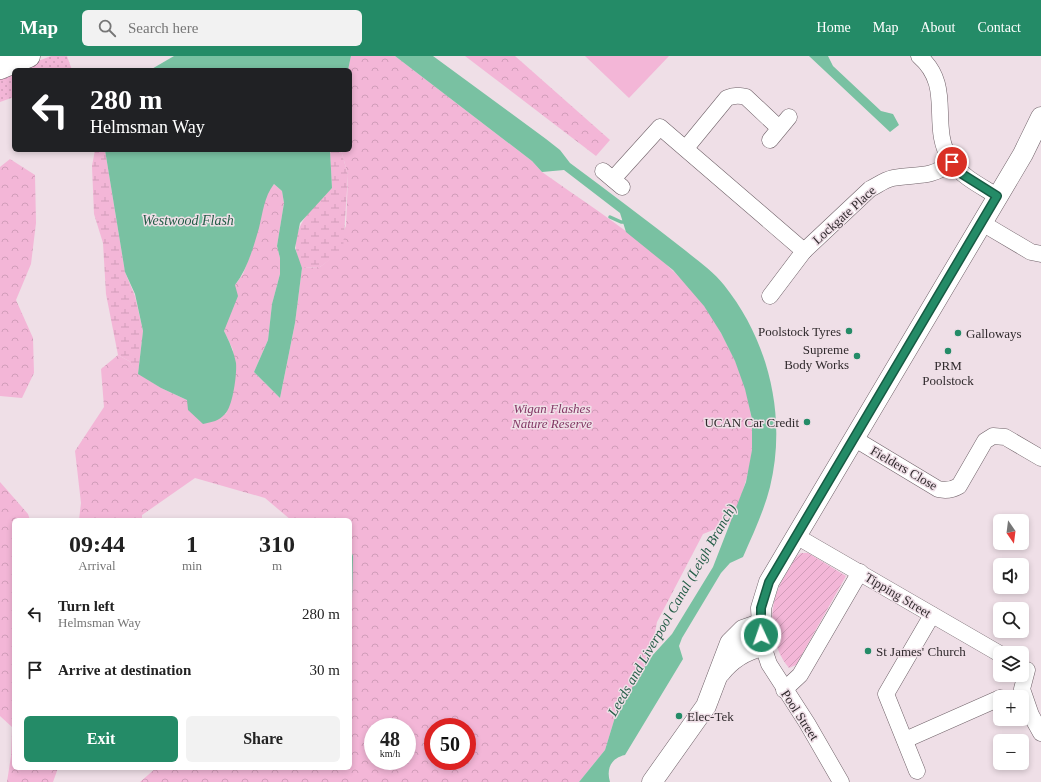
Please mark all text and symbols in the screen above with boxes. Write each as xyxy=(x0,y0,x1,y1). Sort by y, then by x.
search box xyxy=(82,10,362,46)
text: Map xyxy=(20,17,58,38)
icon: search xyxy=(96,17,118,39)
text: Search here xyxy=(128,20,198,36)
text: Home xyxy=(817,20,851,35)
text: Map xyxy=(873,20,898,35)
text: About xyxy=(920,20,955,35)
text: Contact xyxy=(977,20,1021,35)
icon: left xyxy=(24,84,76,136)
text: 280 m xyxy=(90,84,162,115)
text: Helmsman Way xyxy=(90,117,205,137)
pin xyxy=(935,145,969,179)
icon: arrive xyxy=(941,151,963,173)
street label: Lockgate Place xyxy=(809,183,879,247)
water label: Westwood Flash xyxy=(142,213,234,228)
place label: Poolstock Tyres xyxy=(758,324,841,339)
marker: Poolstock Tyres xyxy=(844,326,854,336)
place label: Galloways xyxy=(966,326,1022,341)
marker: Galloways xyxy=(953,328,963,338)
place label: Supreme Body Works xyxy=(784,342,849,372)
marker: PRM Poolstock xyxy=(943,346,953,356)
marker: Supreme Body Works xyxy=(852,351,862,361)
place label: PRM Poolstock xyxy=(922,358,974,388)
park label: Wigan Flashes Nature Reserve xyxy=(511,401,592,431)
place label: UCAN Car Credit xyxy=(704,415,799,430)
marker: UCAN Car Credit xyxy=(802,417,812,427)
street label: Fielders Close xyxy=(868,443,940,493)
water label: Leeds and Liverpool Canal (Leigh Branch) xyxy=(604,501,740,720)
north arrow xyxy=(993,514,1029,550)
map controls xyxy=(993,514,1029,770)
text: 09:44 xyxy=(69,531,125,557)
text: 1 xyxy=(186,531,198,557)
text: 310 xyxy=(259,531,295,557)
text: Arrival xyxy=(78,558,116,573)
text: min xyxy=(182,558,202,573)
text: m xyxy=(272,558,282,573)
button: sound xyxy=(993,558,1029,594)
street label: Tipping Street xyxy=(862,569,934,621)
text: Turn left xyxy=(58,598,115,614)
button: search xyxy=(993,602,1029,638)
icon: left xyxy=(24,603,46,625)
text: 280 m xyxy=(302,606,340,622)
position arrow xyxy=(740,614,782,656)
text: Helmsman Way xyxy=(58,615,141,630)
place label: St James' Church xyxy=(876,644,966,659)
marker: St James' Church xyxy=(863,646,873,656)
button: layers xyxy=(993,646,1029,682)
icon: arrive xyxy=(24,659,46,681)
text: Arrive at destination xyxy=(58,662,191,678)
text: 30 m xyxy=(310,662,340,678)
street label: Pool Street xyxy=(778,687,822,743)
button: + xyxy=(993,690,1029,726)
place label: Elec-Tek xyxy=(687,709,734,724)
marker: Elec-Tek xyxy=(674,711,684,721)
button: Exit xyxy=(24,716,178,762)
button: Share xyxy=(186,716,340,762)
speed limit sign: 50 xyxy=(424,718,476,770)
text: 48 xyxy=(380,728,400,750)
button: − xyxy=(993,734,1029,770)
text: km/h xyxy=(380,748,400,759)

